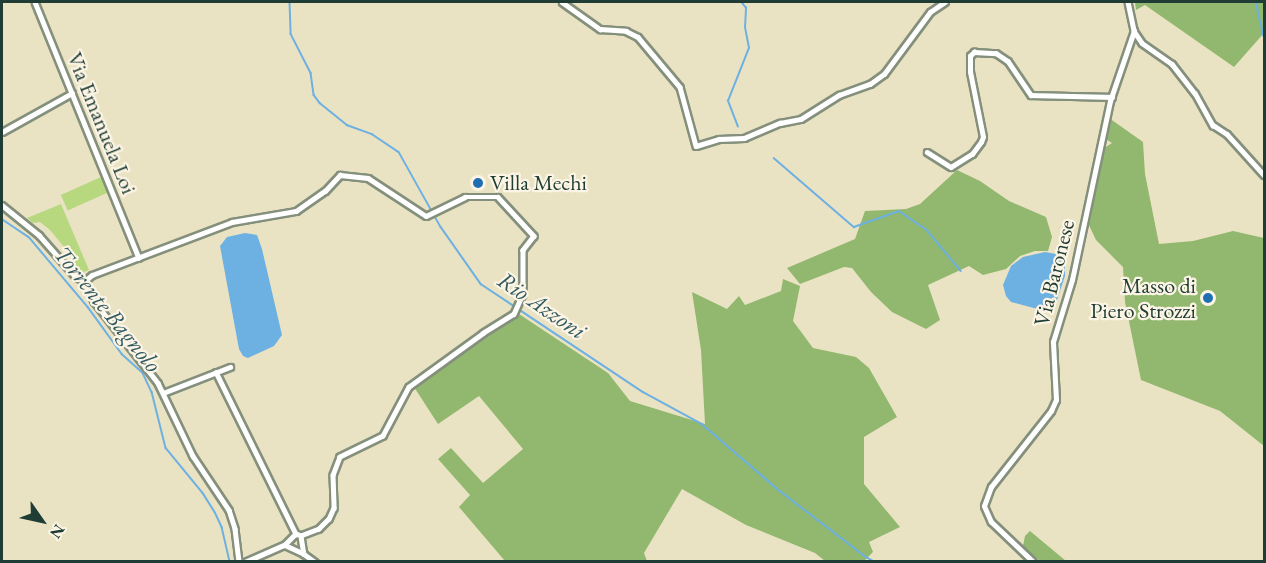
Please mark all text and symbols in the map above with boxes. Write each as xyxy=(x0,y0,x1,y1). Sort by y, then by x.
street label: Via Emanuela Loi xyxy=(62,48,142,198)
place label: Villa Mechi xyxy=(490,170,587,196)
marker: Villa Mechi xyxy=(471,176,485,190)
street label: Via Baronese xyxy=(1028,217,1080,329)
water label: Torrente Bagnolo xyxy=(48,240,168,378)
water label: Rio Azzoni xyxy=(492,265,592,345)
place label: Masso di Piero Strozzi xyxy=(1090,272,1196,324)
marker: Masso di Piero Strozzi xyxy=(1201,291,1215,305)
north arrow xyxy=(12,491,72,551)
text: N xyxy=(45,520,70,543)

